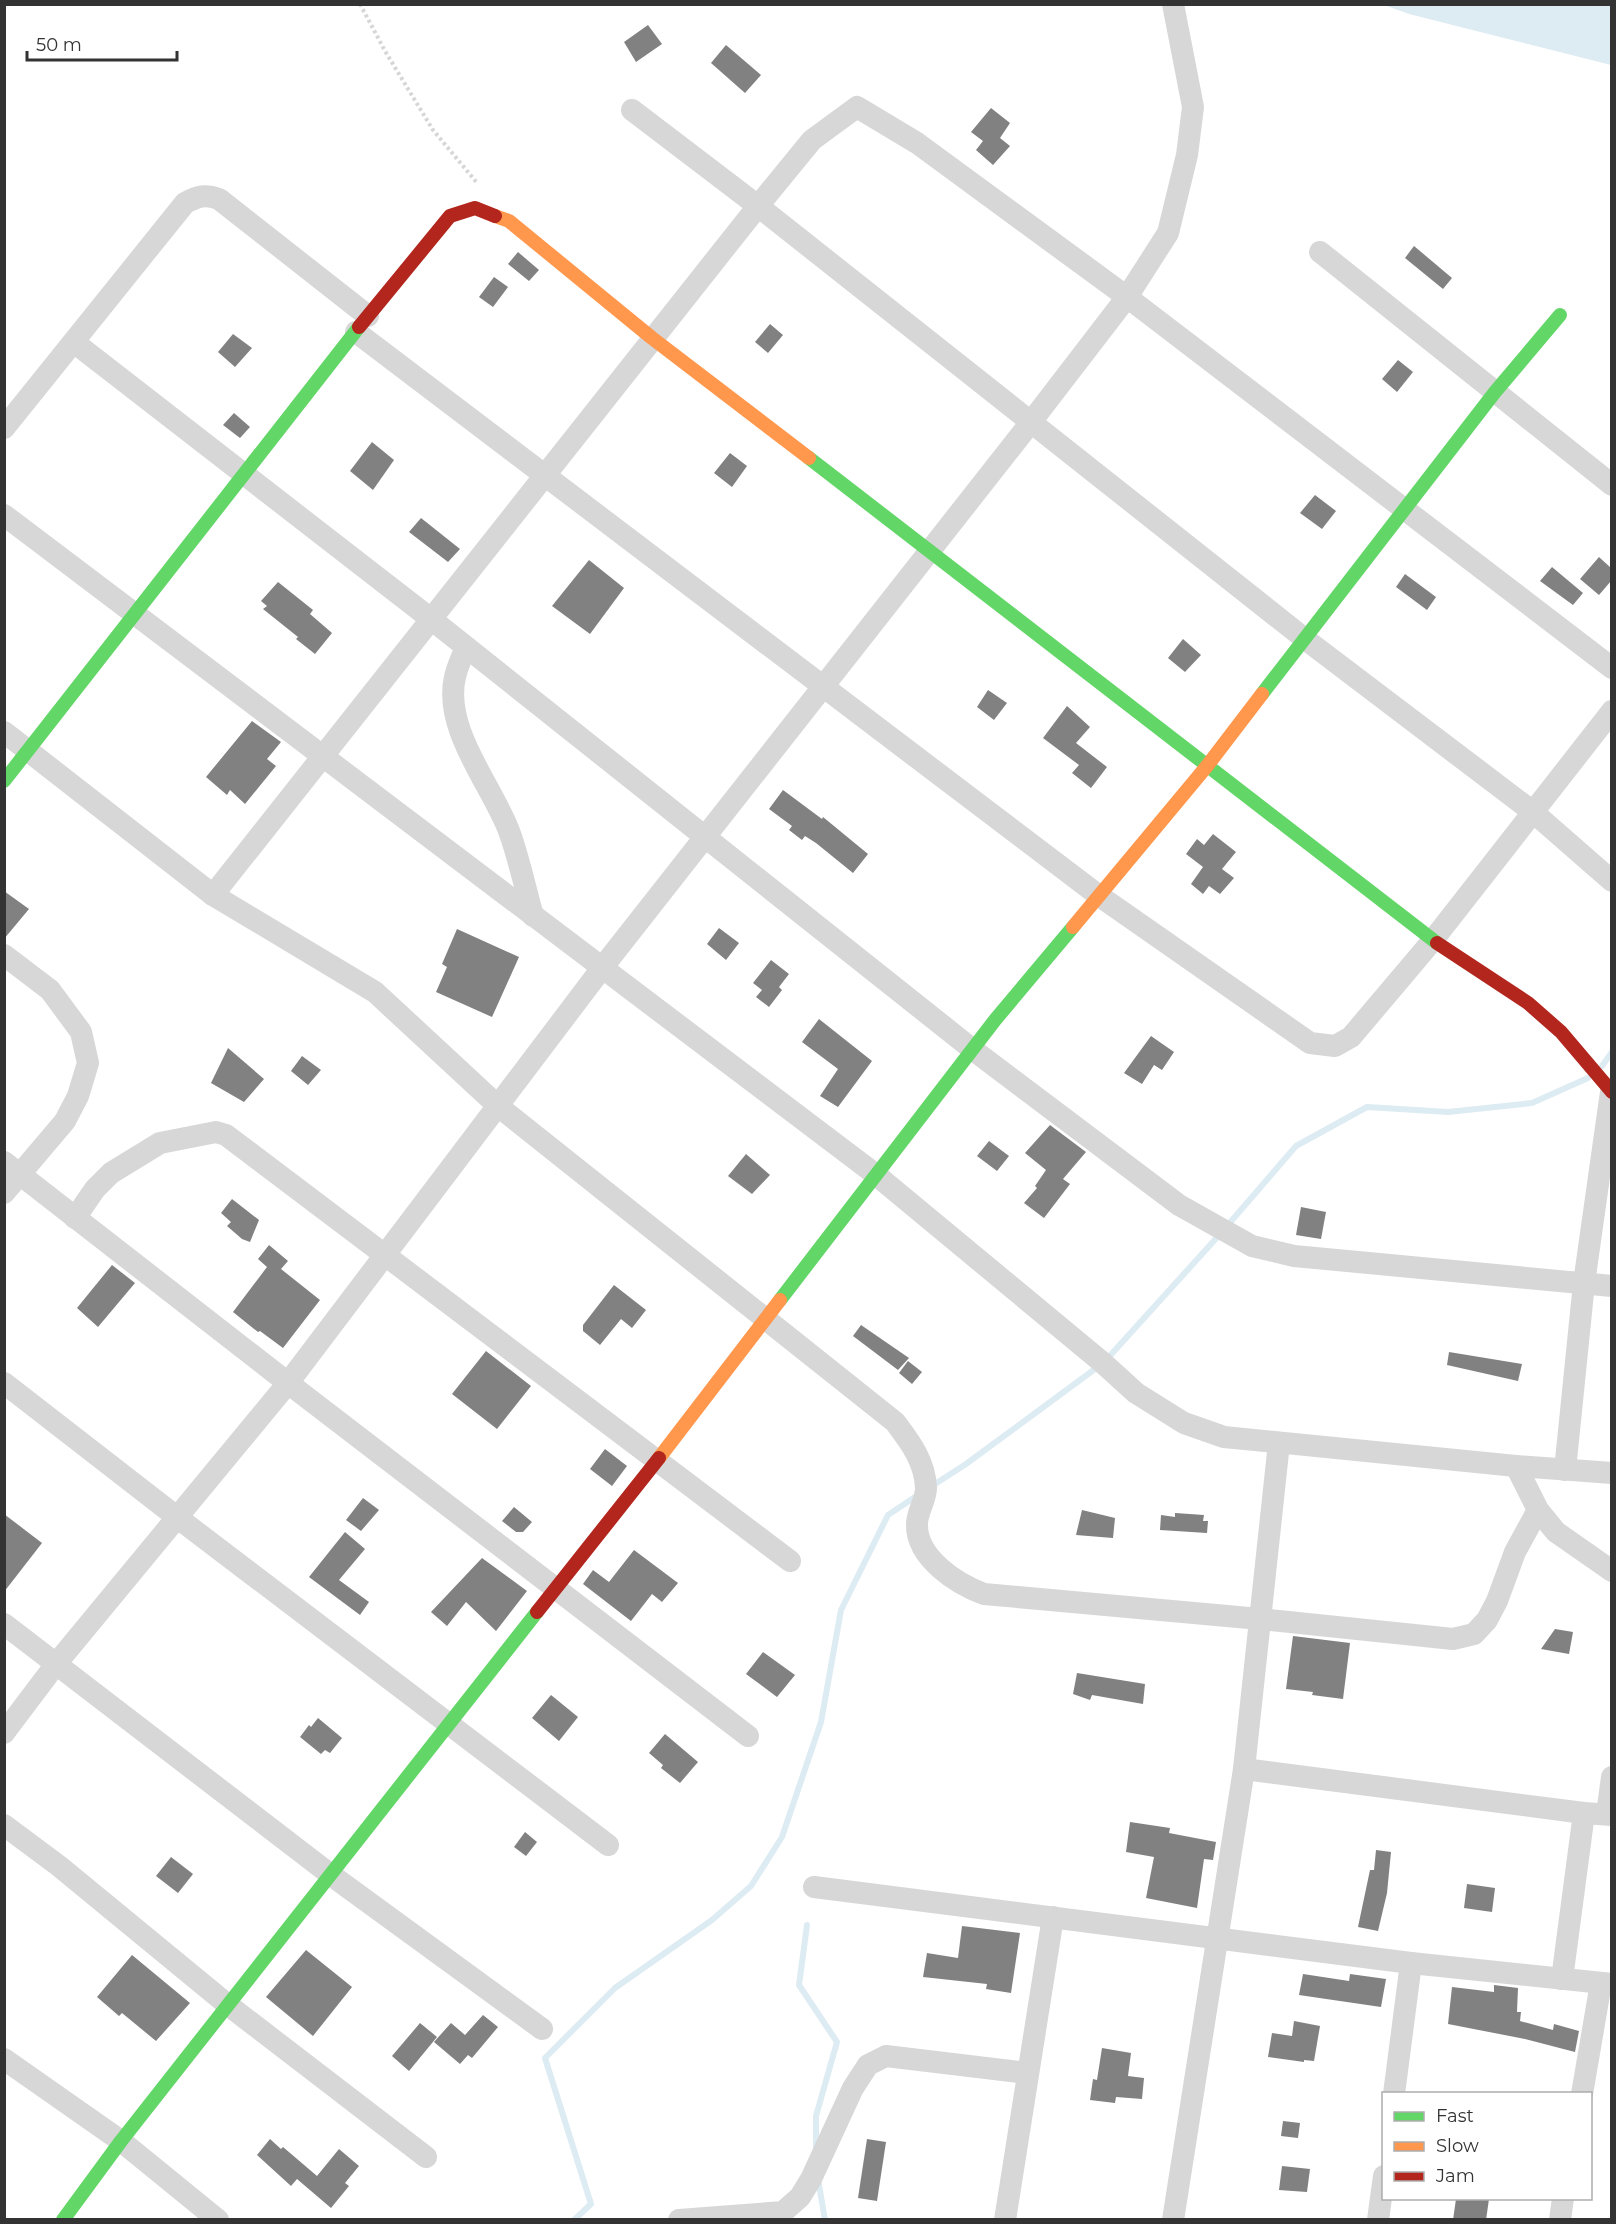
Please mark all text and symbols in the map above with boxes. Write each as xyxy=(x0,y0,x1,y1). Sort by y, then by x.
scale bar xyxy=(27,24,177,62)
text: 50 m xyxy=(36,34,82,56)
legend xyxy=(1382,2092,1592,2200)
text: Fast xyxy=(1436,2105,1474,2127)
text: Slow xyxy=(1436,2135,1479,2157)
text: Jam xyxy=(1435,2165,1475,2187)

